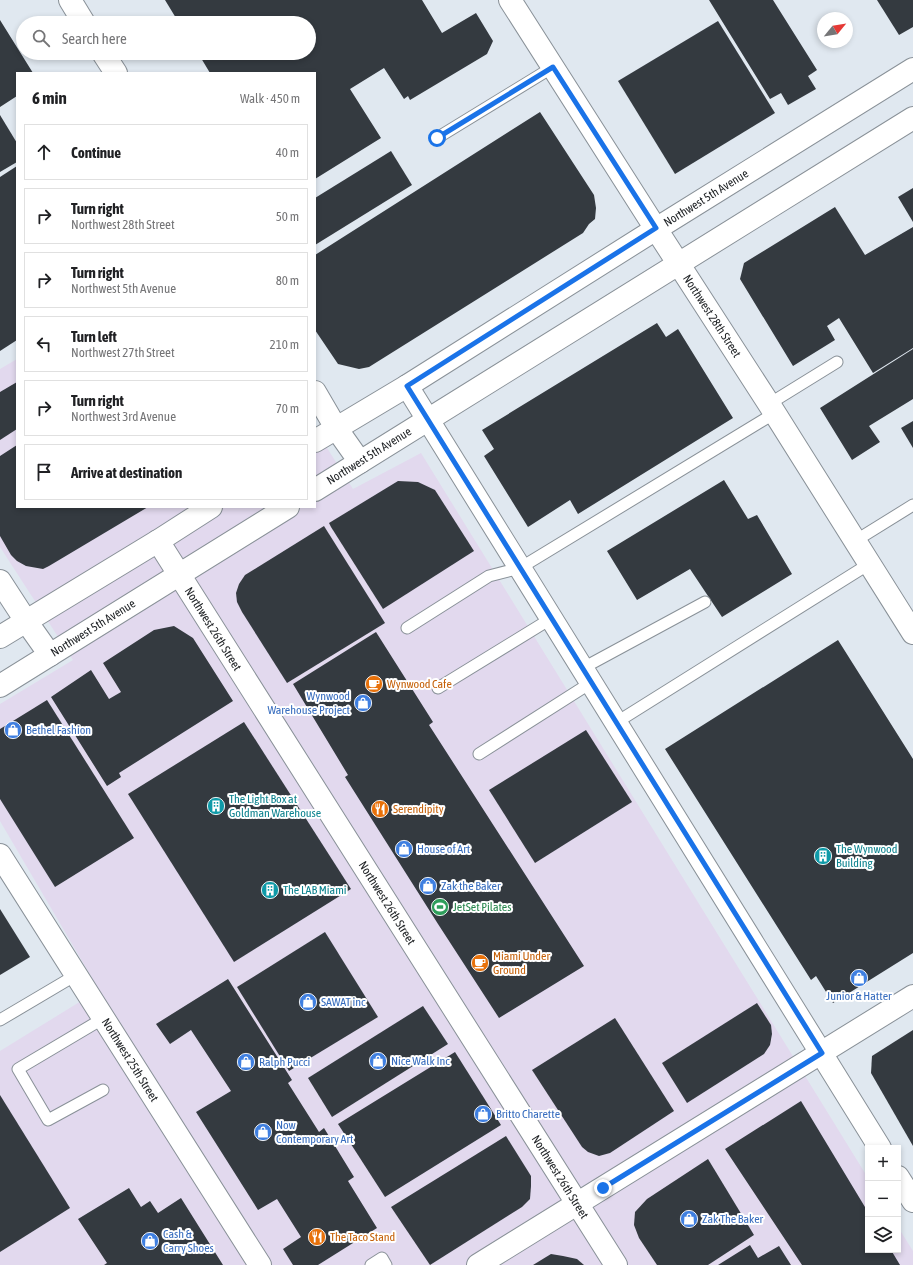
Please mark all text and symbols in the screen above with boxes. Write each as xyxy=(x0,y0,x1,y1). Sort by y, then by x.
north arrow xyxy=(817,12,853,48)
search box xyxy=(16,16,316,60)
icon: search xyxy=(30,27,52,49)
text: Search here xyxy=(62,30,127,47)
text: 6 min xyxy=(32,88,67,108)
text: Walk · 450 m xyxy=(240,91,300,106)
route start xyxy=(428,129,446,147)
icon: ahead xyxy=(33,141,55,163)
text: Continue xyxy=(71,144,121,161)
text: 40 m xyxy=(276,145,299,160)
street label: Northwest 5th Avenue xyxy=(661,166,751,230)
text: Turn right xyxy=(71,200,124,217)
icon: right xyxy=(33,205,55,227)
text: 50 m xyxy=(276,209,299,224)
text: Northwest 28th Street xyxy=(71,217,175,232)
text: Turn right xyxy=(71,264,124,281)
icon: right xyxy=(33,269,55,291)
street label: Northwest 28th Street xyxy=(680,272,744,360)
text: 80 m xyxy=(276,273,299,288)
text: Northwest 5th Avenue xyxy=(71,281,176,296)
text: Turn left xyxy=(71,328,117,345)
icon: left xyxy=(33,333,55,355)
text: 210 m xyxy=(270,337,299,352)
text: Northwest 27th Street xyxy=(71,345,175,360)
text: Turn right xyxy=(71,392,124,409)
icon: right xyxy=(33,397,55,419)
text: 70 m xyxy=(276,401,299,416)
text: Northwest 3rd Avenue xyxy=(71,409,176,424)
street label: Northwest 5th Avenue xyxy=(324,424,414,488)
icon: arrive xyxy=(33,461,55,483)
text: Arrive at destination xyxy=(71,464,182,481)
street label: Northwest 26th Street xyxy=(182,585,245,674)
street label: Northwest 5th Avenue xyxy=(48,596,138,660)
cafe icon: Wynwood Cafe xyxy=(364,674,384,694)
place label: Wynwood Cafe xyxy=(387,677,452,691)
place label: Wynwood Warehouse Project xyxy=(267,689,351,717)
shop icon: Wynwood Warehouse Project xyxy=(353,693,373,713)
shop icon: Bethel Fashion xyxy=(3,720,23,740)
place label: Bethel Fashion xyxy=(26,723,91,737)
place label: The Light Box at Goldman Warehouse xyxy=(229,792,321,820)
building icon: The Light Box at Goldman Warehouse xyxy=(206,796,226,816)
restaurant icon: Serendipity xyxy=(370,799,390,819)
place label: Serendipity xyxy=(393,802,444,816)
shop icon: House of Art xyxy=(394,839,414,859)
place label: House of Art xyxy=(417,842,471,856)
place label: The Wynwood Building xyxy=(836,842,897,870)
building icon: The Wynwood Building xyxy=(813,846,833,866)
street label: Northwest 26th Street xyxy=(356,859,419,948)
shop icon: Zak the Baker xyxy=(418,876,438,896)
place label: Zak the Baker xyxy=(441,879,501,893)
building icon: The LAB Miami xyxy=(260,880,280,900)
place label: The LAB Miami xyxy=(283,883,347,897)
sports icon: JetSet Pilates xyxy=(430,897,450,917)
place label: JetSet Pilates xyxy=(453,900,512,914)
place label: Miami Under Ground xyxy=(493,949,550,977)
cafe icon: Miami Under Ground xyxy=(470,953,490,973)
shop icon: Junior & Hatter xyxy=(849,968,869,988)
place label: Junior & Hatter xyxy=(826,989,892,1003)
shop icon: SAWAT inc xyxy=(298,992,318,1012)
place label: SAWAT inc xyxy=(321,995,366,1009)
street label: Northwest 25th Street xyxy=(99,1016,162,1105)
shop icon: Nice Walk Inc xyxy=(368,1051,388,1071)
shop icon: Ralph Pucci xyxy=(236,1052,256,1072)
place label: Nice Walk Inc xyxy=(391,1054,450,1068)
place label: Ralph Pucci xyxy=(259,1055,310,1069)
shop icon: Britto Charette xyxy=(473,1104,493,1124)
place label: Britto Charette xyxy=(496,1107,560,1121)
place label: Now Contemporary Art xyxy=(276,1118,354,1146)
shop icon: Now Contemporary Art xyxy=(253,1122,273,1142)
street label: Northwest 26th Street xyxy=(529,1133,592,1222)
map controls xyxy=(865,1145,901,1253)
button: + xyxy=(865,1145,901,1181)
route end xyxy=(594,1179,612,1197)
button: − xyxy=(865,1181,901,1217)
shop icon: Zak The Baker xyxy=(679,1209,699,1229)
place label: Zak The Baker xyxy=(702,1212,764,1226)
button: layers xyxy=(865,1217,901,1253)
place label: Cash & Carry Shoes xyxy=(163,1227,214,1255)
restaurant icon: The Taco Stand xyxy=(307,1227,327,1247)
place label: The Taco Stand xyxy=(330,1230,395,1244)
shop icon: Cash & Carry Shoes xyxy=(140,1231,160,1251)

